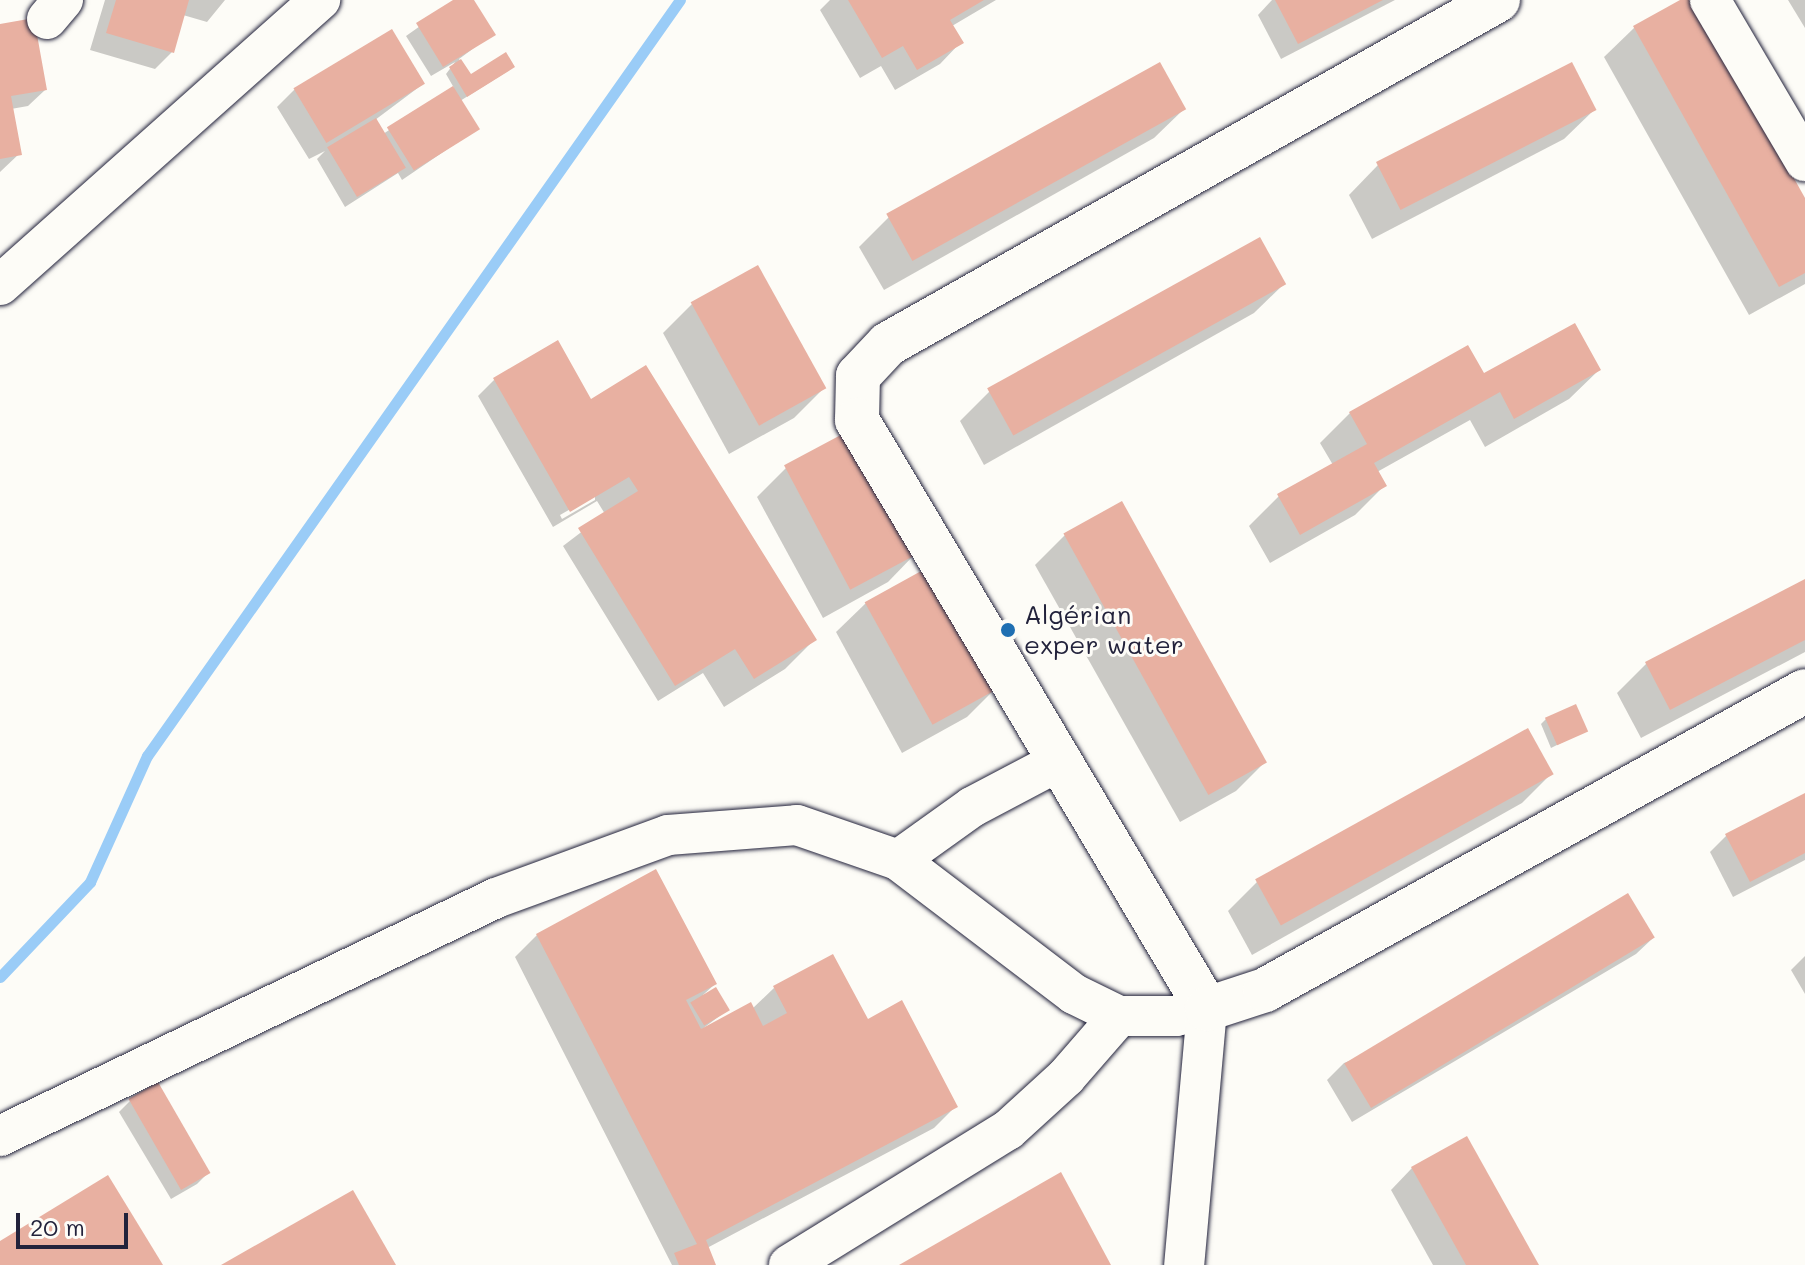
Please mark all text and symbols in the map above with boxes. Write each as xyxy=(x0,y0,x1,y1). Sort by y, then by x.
place label: Algérian exper water xyxy=(1024,599,1184,660)
marker: Algérian exper water xyxy=(999,621,1017,639)
scale bar xyxy=(20,1197,132,1247)
text: 20 m xyxy=(30,1211,85,1242)

